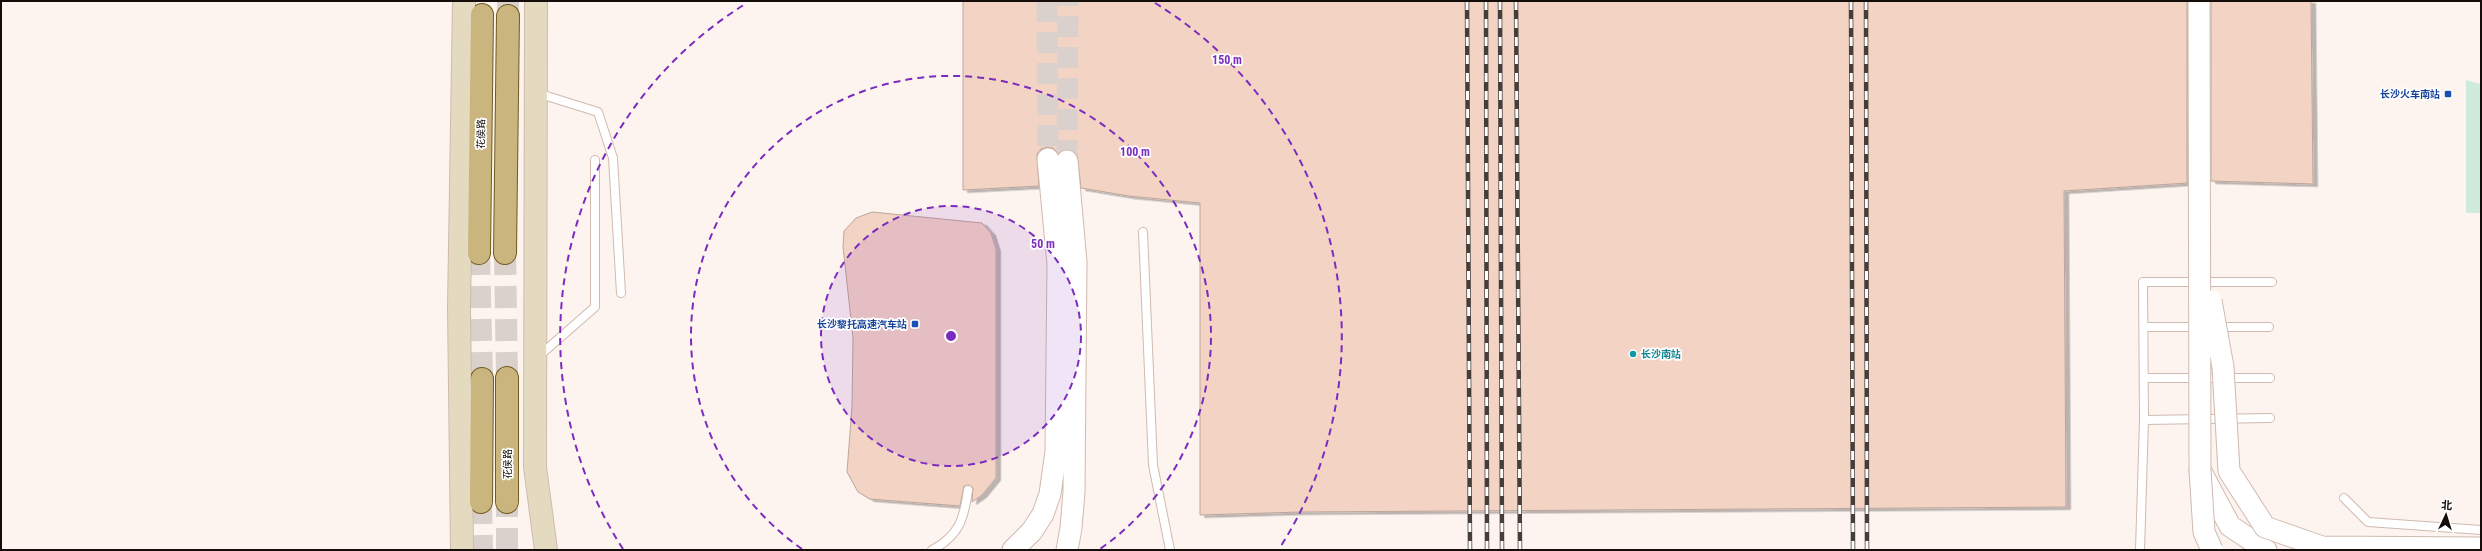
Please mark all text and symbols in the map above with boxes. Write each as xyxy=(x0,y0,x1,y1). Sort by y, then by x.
text: 150 m xyxy=(1212,53,1242,67)
place label: 长沙火车南站 xyxy=(2380,88,2440,100)
marker: 长沙火车南站 xyxy=(2443,89,2453,99)
street label: 花侯路 xyxy=(475,119,487,149)
text: 100 m xyxy=(1120,145,1150,159)
text: 50 m xyxy=(1031,237,1055,251)
place label: 长沙黎托高速汽车站 xyxy=(817,318,907,330)
marker: 长沙黎托高速汽车站 xyxy=(910,319,920,329)
centre of rings xyxy=(944,329,958,343)
place label: 长沙南站 xyxy=(1641,348,1681,360)
marker: 长沙南站 xyxy=(1628,349,1638,359)
street label: 花侯路 xyxy=(502,449,513,479)
north arrow xyxy=(2426,495,2466,535)
text: 北 xyxy=(2441,499,2453,512)

